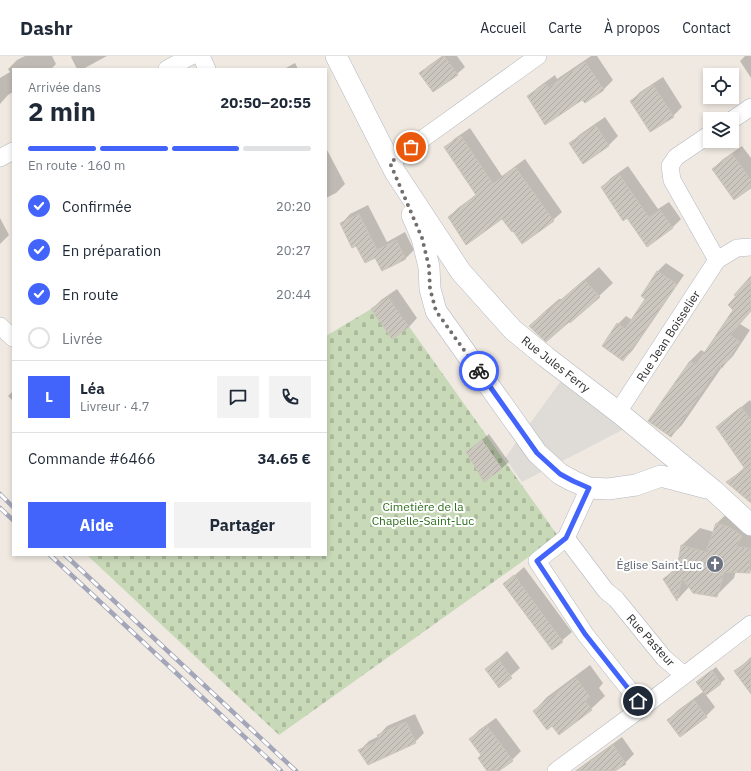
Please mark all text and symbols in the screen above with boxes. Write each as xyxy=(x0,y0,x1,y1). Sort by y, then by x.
text: Dashr xyxy=(20,16,73,40)
text: Accueil xyxy=(480,19,526,37)
text: Carte xyxy=(548,19,582,37)
text: À propos xyxy=(604,19,660,37)
text: Contact xyxy=(682,19,731,37)
map controls xyxy=(703,68,739,148)
button: locate xyxy=(703,68,739,104)
text: Arrivée dans xyxy=(28,79,101,96)
text: 20:50–20:55 xyxy=(220,93,311,112)
text: 2 min xyxy=(28,94,96,128)
button: layers xyxy=(703,112,739,148)
pin xyxy=(394,130,428,164)
icon: bag xyxy=(400,136,422,158)
text: En route · 160 m xyxy=(28,157,125,174)
icon: check xyxy=(28,195,50,217)
text: Confirmée xyxy=(62,197,132,216)
text: 20:20 xyxy=(276,198,311,215)
icon: check xyxy=(28,239,50,261)
text: En préparation xyxy=(62,241,161,260)
text: 20:27 xyxy=(276,242,311,259)
icon: check xyxy=(28,283,50,305)
text: En route xyxy=(62,285,119,304)
text: 20:44 xyxy=(276,286,311,303)
street label: Rue Jean Boisselier xyxy=(633,287,703,384)
text: Livrée xyxy=(62,329,103,348)
street label: Rue Jules Ferry xyxy=(519,332,593,396)
courier xyxy=(459,351,499,391)
icon: bike xyxy=(468,360,490,382)
button: chat xyxy=(217,376,259,418)
button: phone xyxy=(269,376,311,418)
text: Léa xyxy=(80,379,105,398)
text: L xyxy=(45,387,53,406)
text: Livreur · 4.7 xyxy=(80,398,150,415)
text: Commande #6466 xyxy=(28,449,156,468)
text: 34.65 € xyxy=(257,449,311,468)
park label: Cimetière de la Chapelle-Saint-Luc xyxy=(372,499,474,528)
button: Aide xyxy=(28,502,166,548)
button: Partager xyxy=(174,502,311,548)
church icon: Église Saint-Luc xyxy=(705,554,725,574)
place label: Église Saint-Luc xyxy=(616,557,702,572)
street label: Rue Pasteur xyxy=(624,611,679,670)
pin xyxy=(621,684,655,718)
icon: home xyxy=(627,690,649,712)

